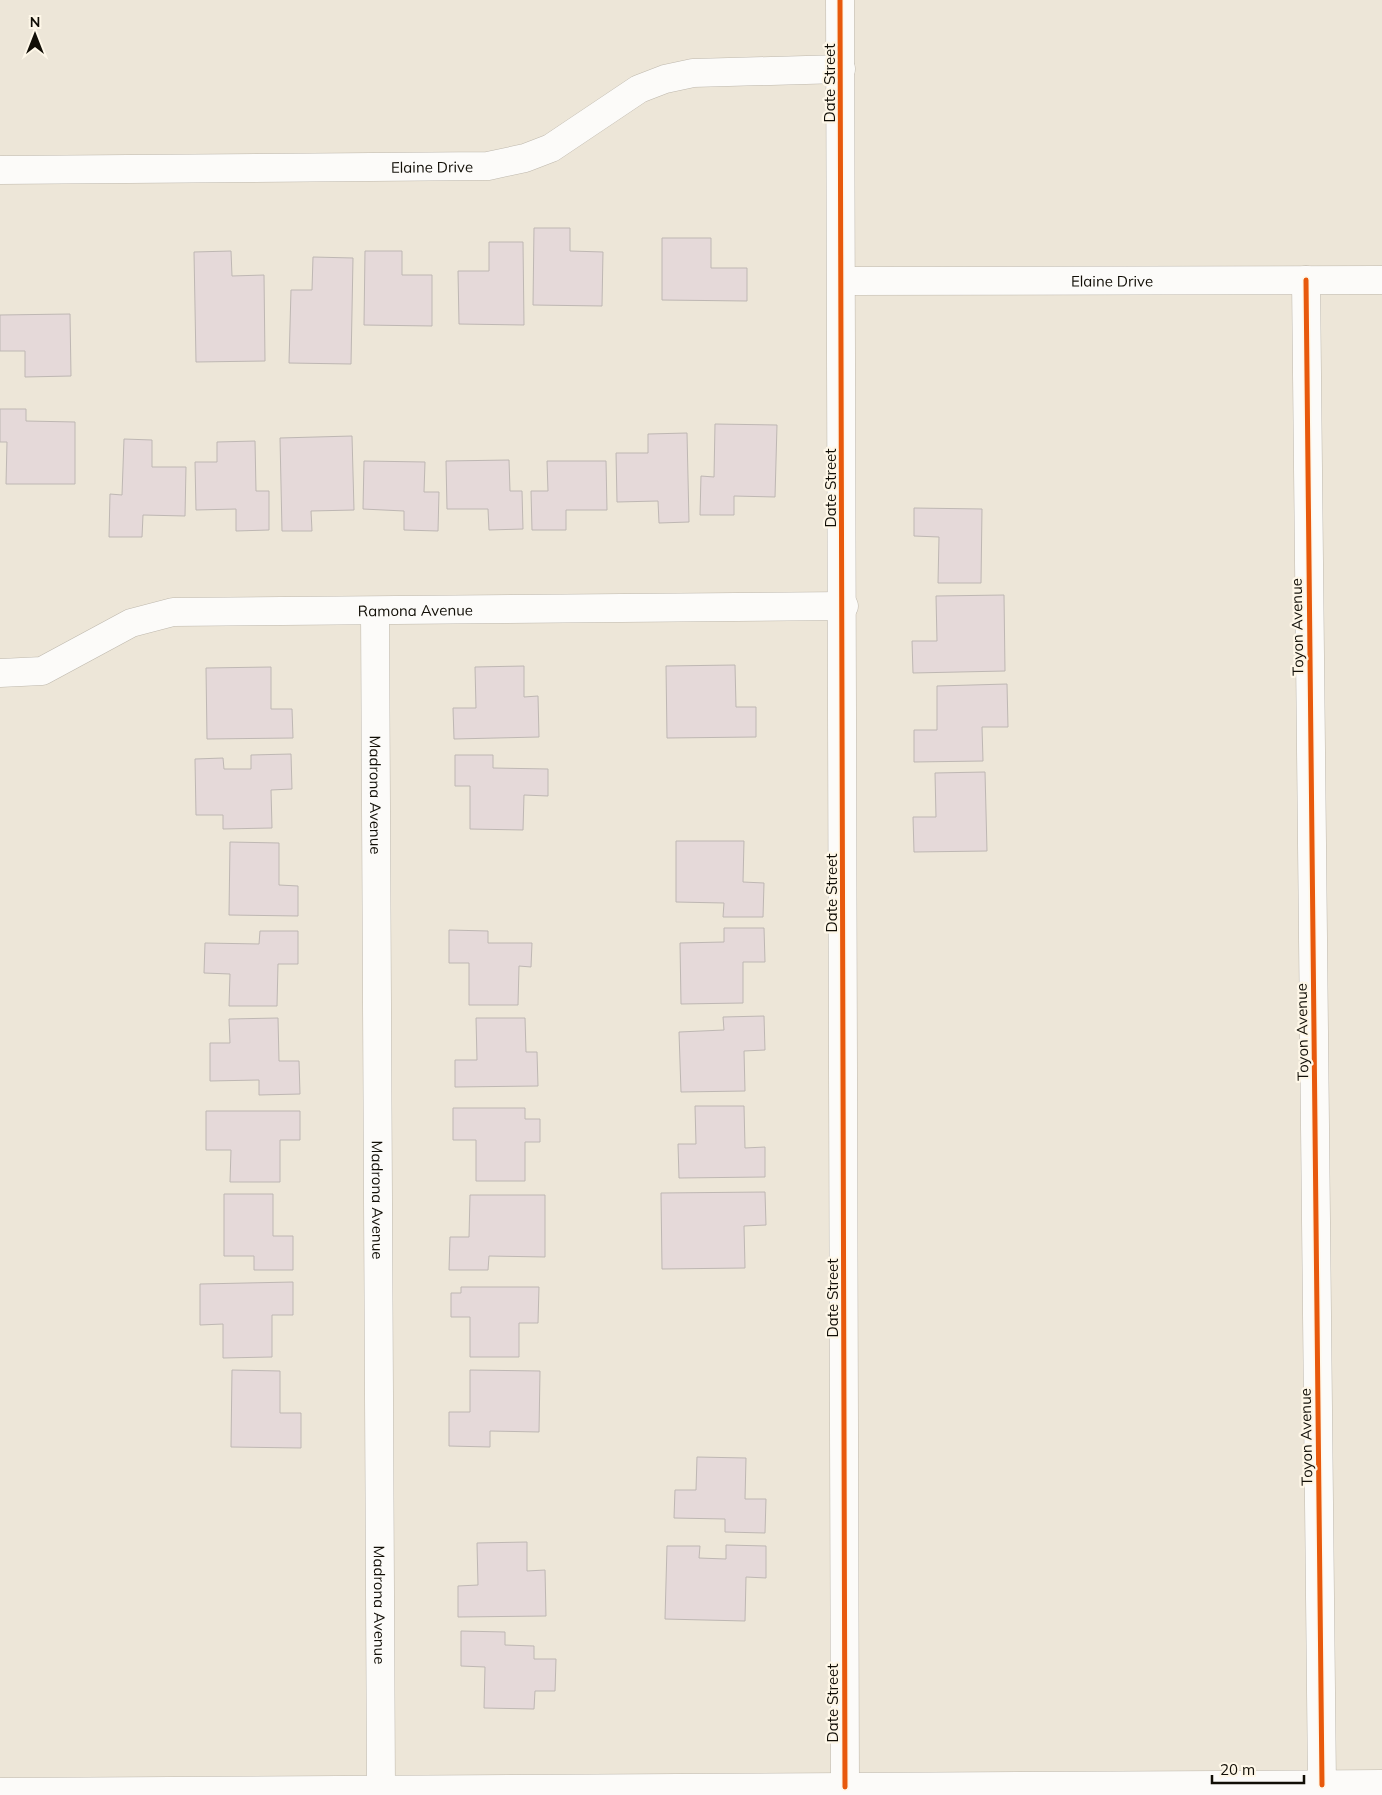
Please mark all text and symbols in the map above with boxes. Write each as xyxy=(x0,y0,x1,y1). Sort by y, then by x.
north arrow xyxy=(10,10,60,60)
text: N xyxy=(30,13,40,31)
street label: Date Street xyxy=(820,44,839,122)
street label: Elaine Drive xyxy=(391,157,473,176)
street label: Elaine Drive xyxy=(1071,271,1153,290)
street label: Date Street xyxy=(821,449,840,527)
street label: Toyon Avenue xyxy=(1287,578,1307,676)
street label: Ramona Avenue xyxy=(358,600,473,620)
street label: Madrona Avenue xyxy=(366,736,386,854)
street label: Date Street xyxy=(822,854,841,932)
street label: Toyon Avenue xyxy=(1292,983,1312,1081)
street label: Madrona Avenue xyxy=(368,1141,388,1259)
street label: Date Street xyxy=(823,1259,842,1337)
street label: Toyon Avenue xyxy=(1296,1388,1316,1486)
street label: Madrona Avenue xyxy=(370,1546,390,1664)
street label: Date Street xyxy=(823,1664,842,1742)
scale bar xyxy=(1212,1752,1304,1784)
text: 20 m xyxy=(1220,1760,1255,1779)

